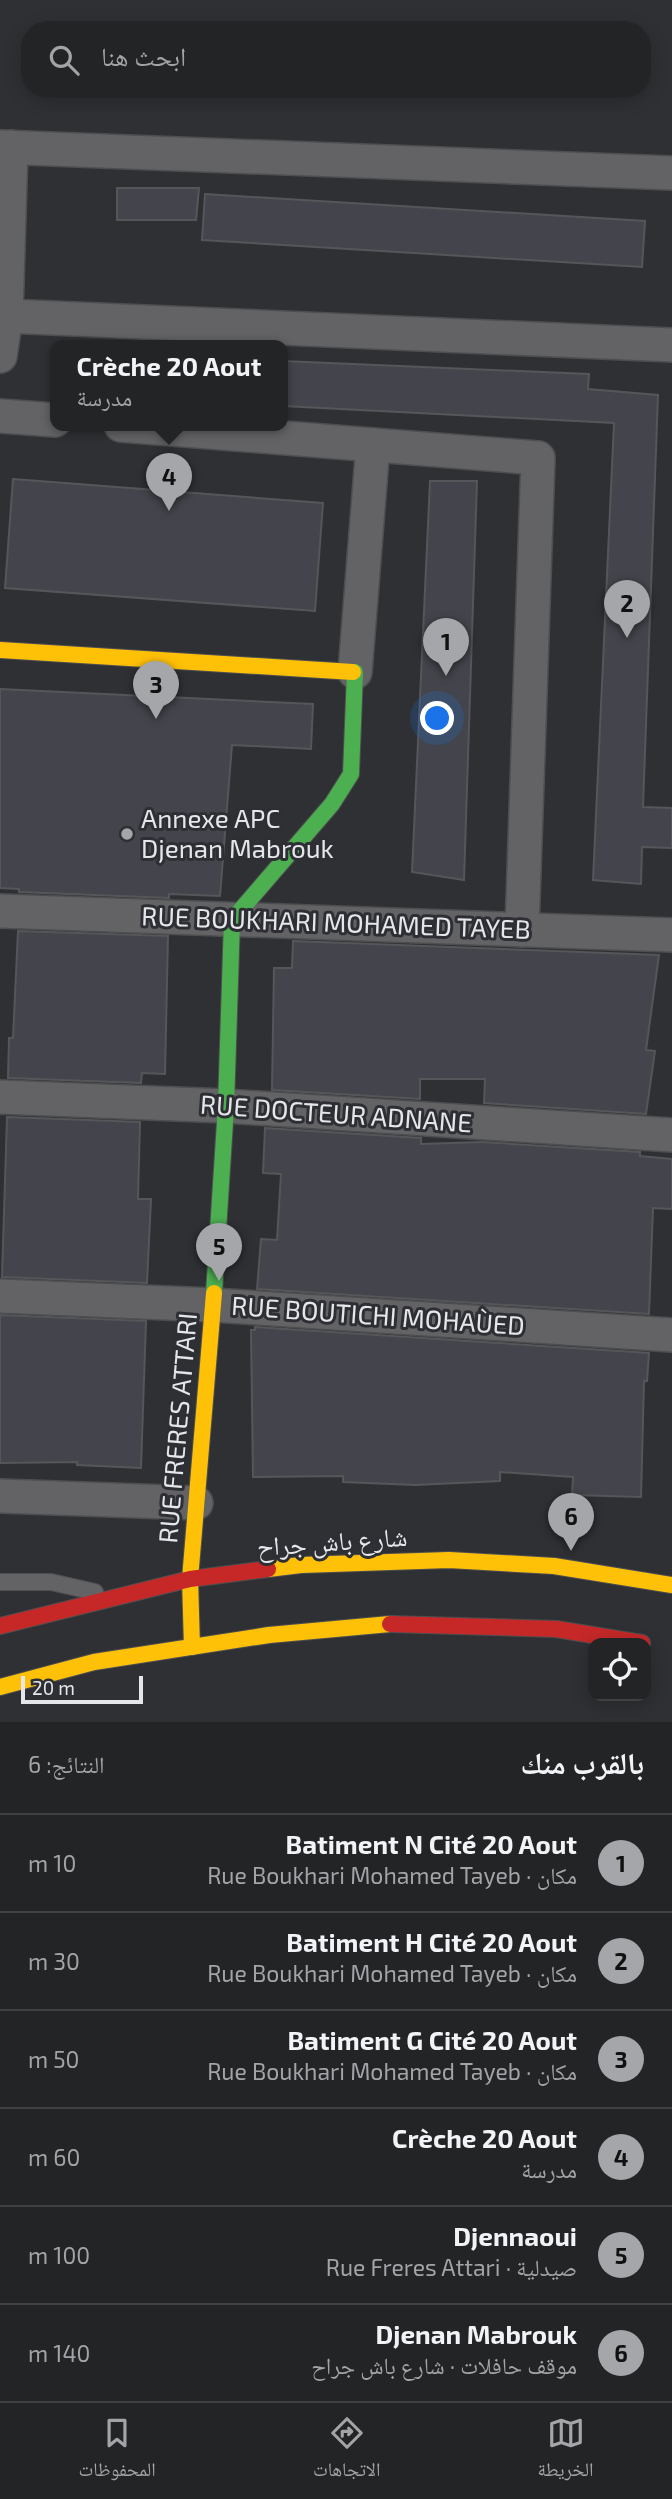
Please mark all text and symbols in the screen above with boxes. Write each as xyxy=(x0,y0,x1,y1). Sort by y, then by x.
search box xyxy=(21,21,651,98)
text: ابحث هنا xyxy=(101,40,186,71)
icon: search xyxy=(45,41,83,79)
popup xyxy=(50,340,288,431)
text: Crèche 20 Aout xyxy=(77,350,261,381)
text: مدرسة xyxy=(77,383,132,411)
pin: 4 xyxy=(146,453,192,511)
pin: 2 xyxy=(604,580,650,638)
pin: 1 xyxy=(423,618,469,676)
pin: 3 xyxy=(133,661,179,719)
your location xyxy=(420,701,454,735)
place label: Annexe APC Djenan Mabrouk xyxy=(141,802,334,863)
marker: Annexe APC Djenan Mabrouk xyxy=(119,826,135,842)
street label: RUE BOUKHARI MOHAMED TAYEB xyxy=(141,899,531,944)
street label: RUE DOCTEUR ADNANE xyxy=(199,1088,473,1137)
pin: 5 xyxy=(196,1223,242,1281)
street label: RUE BOUTICHI MOHAÙED xyxy=(230,1289,526,1340)
street label: RUE FRERES ATTARI xyxy=(151,1311,202,1544)
pin: 6 xyxy=(548,1493,594,1551)
street label: شارع باش جراح xyxy=(256,1520,408,1563)
map controls xyxy=(588,1638,651,1701)
button: locate xyxy=(588,1638,651,1701)
scale bar xyxy=(21,1673,144,1705)
text: 20 m xyxy=(32,1676,75,1699)
text: بالقرب منك xyxy=(520,1744,644,1780)
text: النتائج: 6 xyxy=(28,1750,105,1778)
text: Batiment N Cité 20 Aout xyxy=(286,1828,577,1859)
text: 10 m xyxy=(28,1849,76,1877)
text: 1 xyxy=(616,1849,626,1877)
text: مكان · Rue Boukhari Mohamed Tayeb xyxy=(207,1861,577,1889)
text: Batiment H Cité 20 Aout xyxy=(286,1926,577,1957)
text: 30 m xyxy=(28,1947,80,1975)
text: 2 xyxy=(614,1947,628,1975)
text: مكان · Rue Boukhari Mohamed Tayeb xyxy=(207,1959,577,1987)
text: Batiment G Cité 20 Aout xyxy=(287,2024,577,2055)
text: 50 m xyxy=(28,2045,80,2073)
text: 3 xyxy=(614,2045,628,2073)
text: مكان · Rue Boukhari Mohamed Tayeb xyxy=(207,2057,577,2085)
text: Crèche 20 Aout xyxy=(392,2122,577,2153)
text: 60 m xyxy=(28,2143,80,2171)
text: 4 xyxy=(614,2143,628,2171)
text: مدرسة xyxy=(521,2155,577,2183)
text: Djennaoui xyxy=(453,2220,577,2251)
text: 100 m xyxy=(28,2241,90,2269)
text: 5 xyxy=(615,2241,627,2269)
text: صيدلية · Rue Freres Attari xyxy=(326,2253,577,2281)
text: Djenan Mabrouk xyxy=(375,2318,577,2349)
text: 140 m xyxy=(28,2339,90,2367)
text: 6 xyxy=(614,2339,628,2367)
text: موقف حافلات · شارع باش جراح xyxy=(311,2351,577,2379)
tab: المحفوظات xyxy=(79,2414,156,2488)
tab: الاتجاهات xyxy=(313,2414,380,2488)
tab: الخريطة xyxy=(538,2414,593,2488)

